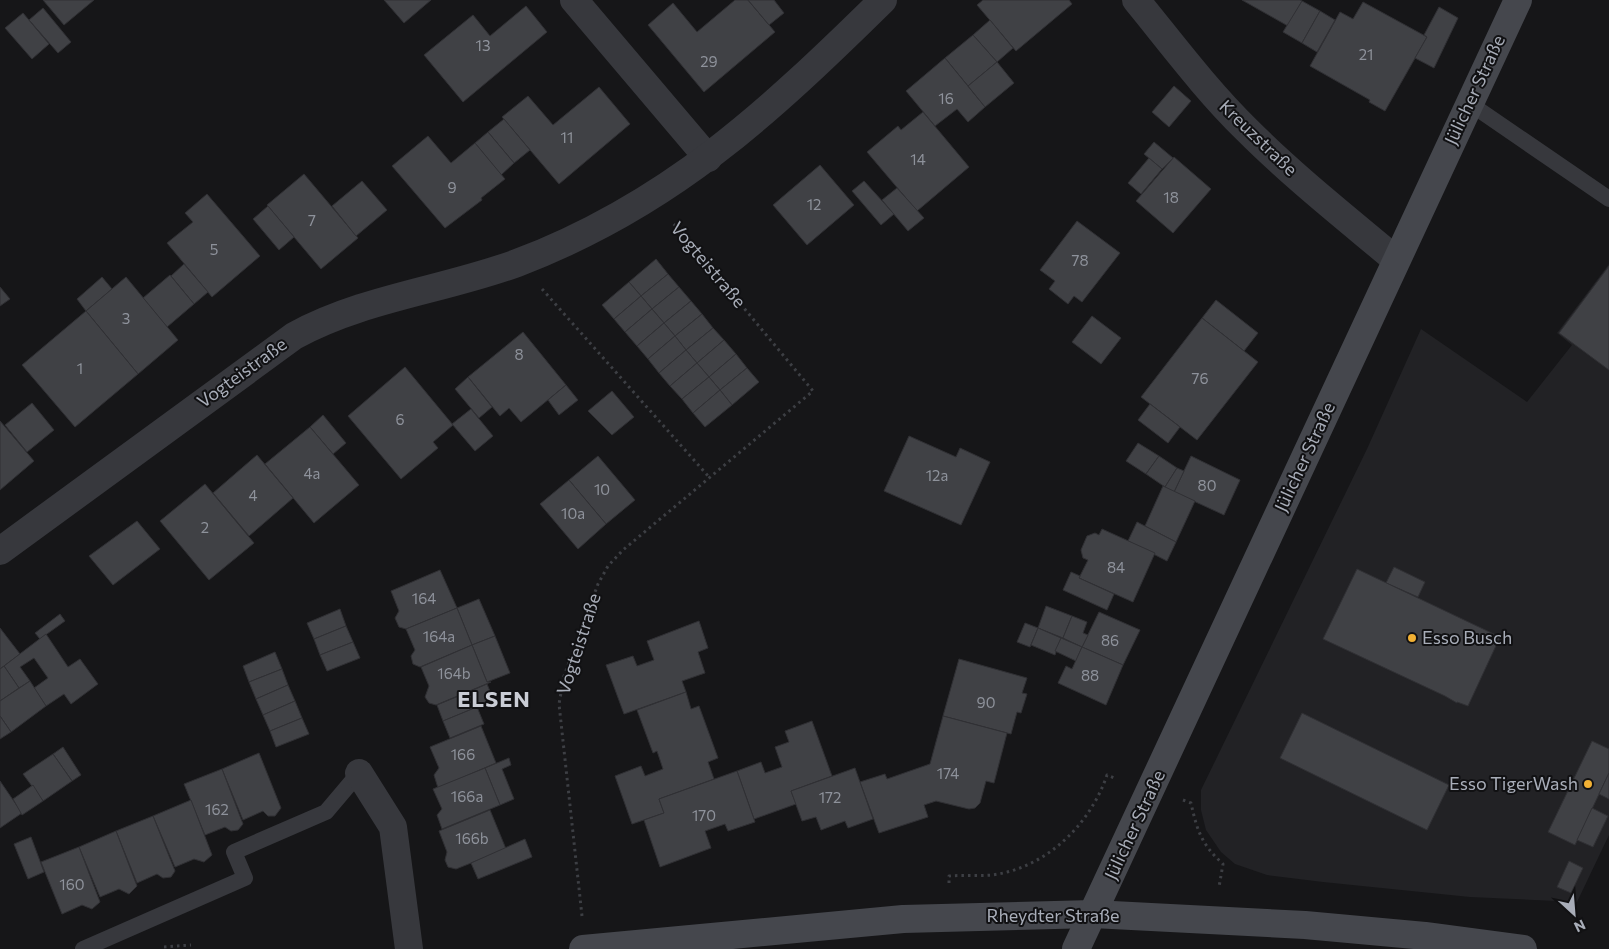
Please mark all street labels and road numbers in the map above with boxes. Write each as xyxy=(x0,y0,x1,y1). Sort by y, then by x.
street label: Jülicher Straße xyxy=(1439,31,1509,148)
street label: Kreuzstraße xyxy=(1215,95,1302,180)
street label: Vogteistraße xyxy=(666,217,751,312)
street label: Vogteistraße xyxy=(192,332,290,412)
street label: Jülicher Straße xyxy=(1269,398,1339,515)
street label: Vogteistraße xyxy=(551,590,605,697)
street label: Jülicher Straße xyxy=(1099,766,1169,883)
street label: Rheydter Straße xyxy=(986,904,1120,926)

